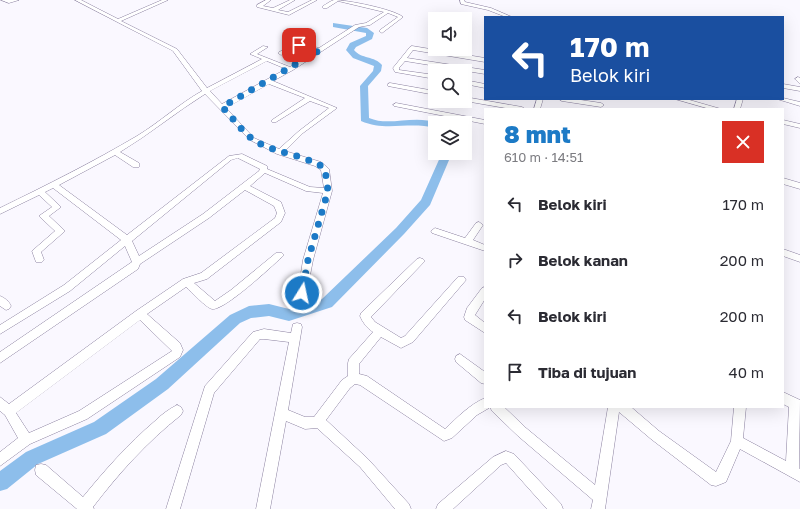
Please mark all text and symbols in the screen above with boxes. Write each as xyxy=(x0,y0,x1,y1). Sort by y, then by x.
map controls xyxy=(428,12,472,160)
button: sound xyxy=(428,12,472,56)
pin xyxy=(282,28,316,62)
text: 170 m xyxy=(570,30,649,63)
icon: left xyxy=(504,32,556,84)
icon: arrive xyxy=(288,34,310,56)
button: search xyxy=(428,64,472,108)
text: Belok kiri xyxy=(570,64,650,86)
button: layers xyxy=(428,116,472,160)
text: 8 mnt xyxy=(504,119,571,148)
button: close xyxy=(722,121,764,163)
text: 610 m · 14:51 xyxy=(504,149,583,165)
icon: left xyxy=(504,193,526,215)
text: Belok kiri xyxy=(538,195,607,213)
text: 170 m xyxy=(722,195,764,213)
icon: right xyxy=(504,249,526,271)
text: Belok kanan xyxy=(538,251,628,269)
text: 200 m xyxy=(720,251,764,269)
position arrow xyxy=(281,272,323,314)
icon: left xyxy=(504,305,526,327)
text: Belok kiri xyxy=(538,307,607,325)
text: 200 m xyxy=(720,307,764,325)
icon: arrive xyxy=(504,361,526,383)
text: Tiba di tujuan xyxy=(538,363,636,381)
text: 40 m xyxy=(729,363,764,381)

